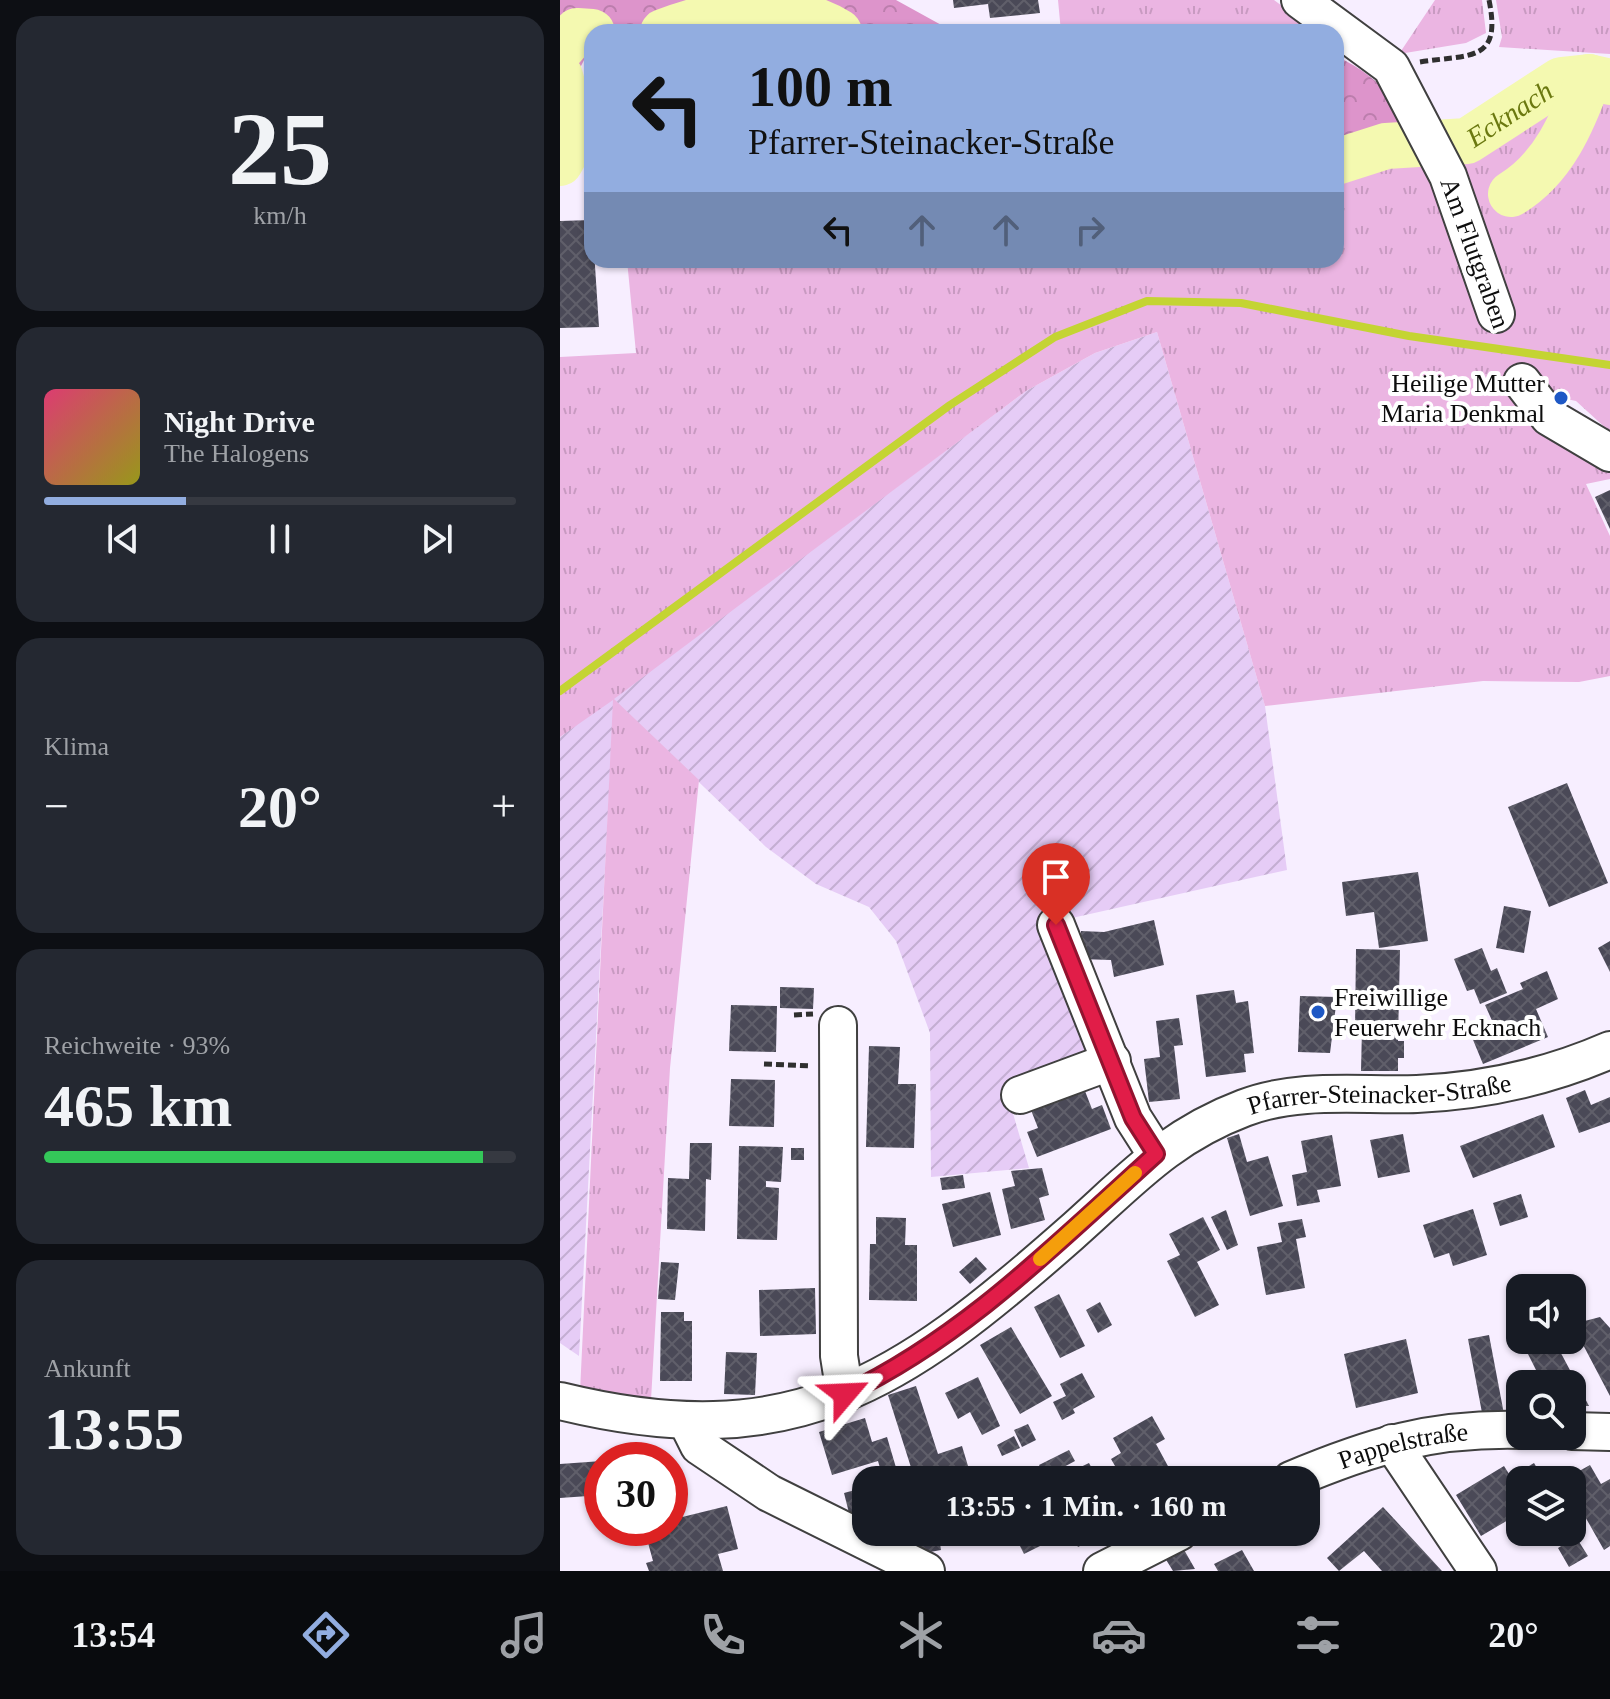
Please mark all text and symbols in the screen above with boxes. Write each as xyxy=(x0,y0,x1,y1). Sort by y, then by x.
icon: left xyxy=(616,56,720,160)
text: 100 m xyxy=(748,56,893,118)
water label: Ecknach xyxy=(1460,74,1558,153)
text: 25 xyxy=(228,91,332,206)
text: Pfarrer-Steinacker-Straße xyxy=(748,122,1114,162)
street label: Am Flutgraben xyxy=(1434,174,1516,332)
text: km/h xyxy=(253,201,307,230)
icon: left xyxy=(816,208,860,252)
icon: ahead xyxy=(900,208,944,252)
icon: ahead xyxy=(984,208,1028,252)
icon: right xyxy=(1068,208,1112,252)
place label: Heilige Mutter Maria Denkmal xyxy=(1381,369,1545,428)
marker: Heilige Mutter Maria Denkmal xyxy=(1552,389,1570,407)
text: Night Drive xyxy=(164,405,315,438)
text: The Halogens xyxy=(164,439,309,468)
icon: previous xyxy=(101,517,145,561)
icon: pause xyxy=(258,517,302,561)
icon: next xyxy=(415,517,459,561)
text: Klima xyxy=(44,732,109,761)
text: 20° xyxy=(238,774,322,840)
text: − xyxy=(44,782,69,831)
text: + xyxy=(491,782,516,831)
pin xyxy=(1022,843,1090,925)
icon: arrive xyxy=(1034,855,1078,899)
place label: Freiwillige Feuerwehr Ecknach xyxy=(1334,983,1541,1042)
marker: Freiwillige Feuerwehr Ecknach xyxy=(1309,1003,1327,1021)
text: Reichweite · 93% xyxy=(44,1031,230,1060)
street label: Pfarrer-Steinacker-Straße xyxy=(1244,1068,1514,1120)
text: 465 km xyxy=(44,1073,232,1139)
map controls xyxy=(1506,1274,1586,1546)
button: sound xyxy=(1506,1274,1586,1354)
position arrow xyxy=(803,1352,887,1436)
text: Ankunft xyxy=(44,1354,131,1383)
button: search xyxy=(1506,1370,1586,1450)
text: 13:55 xyxy=(44,1396,184,1462)
street label: Pappelstraße xyxy=(1334,1417,1469,1475)
speed limit sign: 30 xyxy=(584,1442,688,1546)
button: layers xyxy=(1506,1466,1586,1546)
text: 13:55 · 1 Min. · 160 m xyxy=(946,1489,1226,1522)
icon: directions xyxy=(298,1607,354,1663)
icon: music xyxy=(496,1607,552,1663)
icon: phone xyxy=(695,1607,751,1663)
icon: climate xyxy=(893,1607,949,1663)
icon: car xyxy=(1091,1607,1147,1663)
icon: filters xyxy=(1290,1607,1346,1663)
text: 13:54 xyxy=(71,1615,155,1655)
text: 20° xyxy=(1488,1615,1539,1655)

